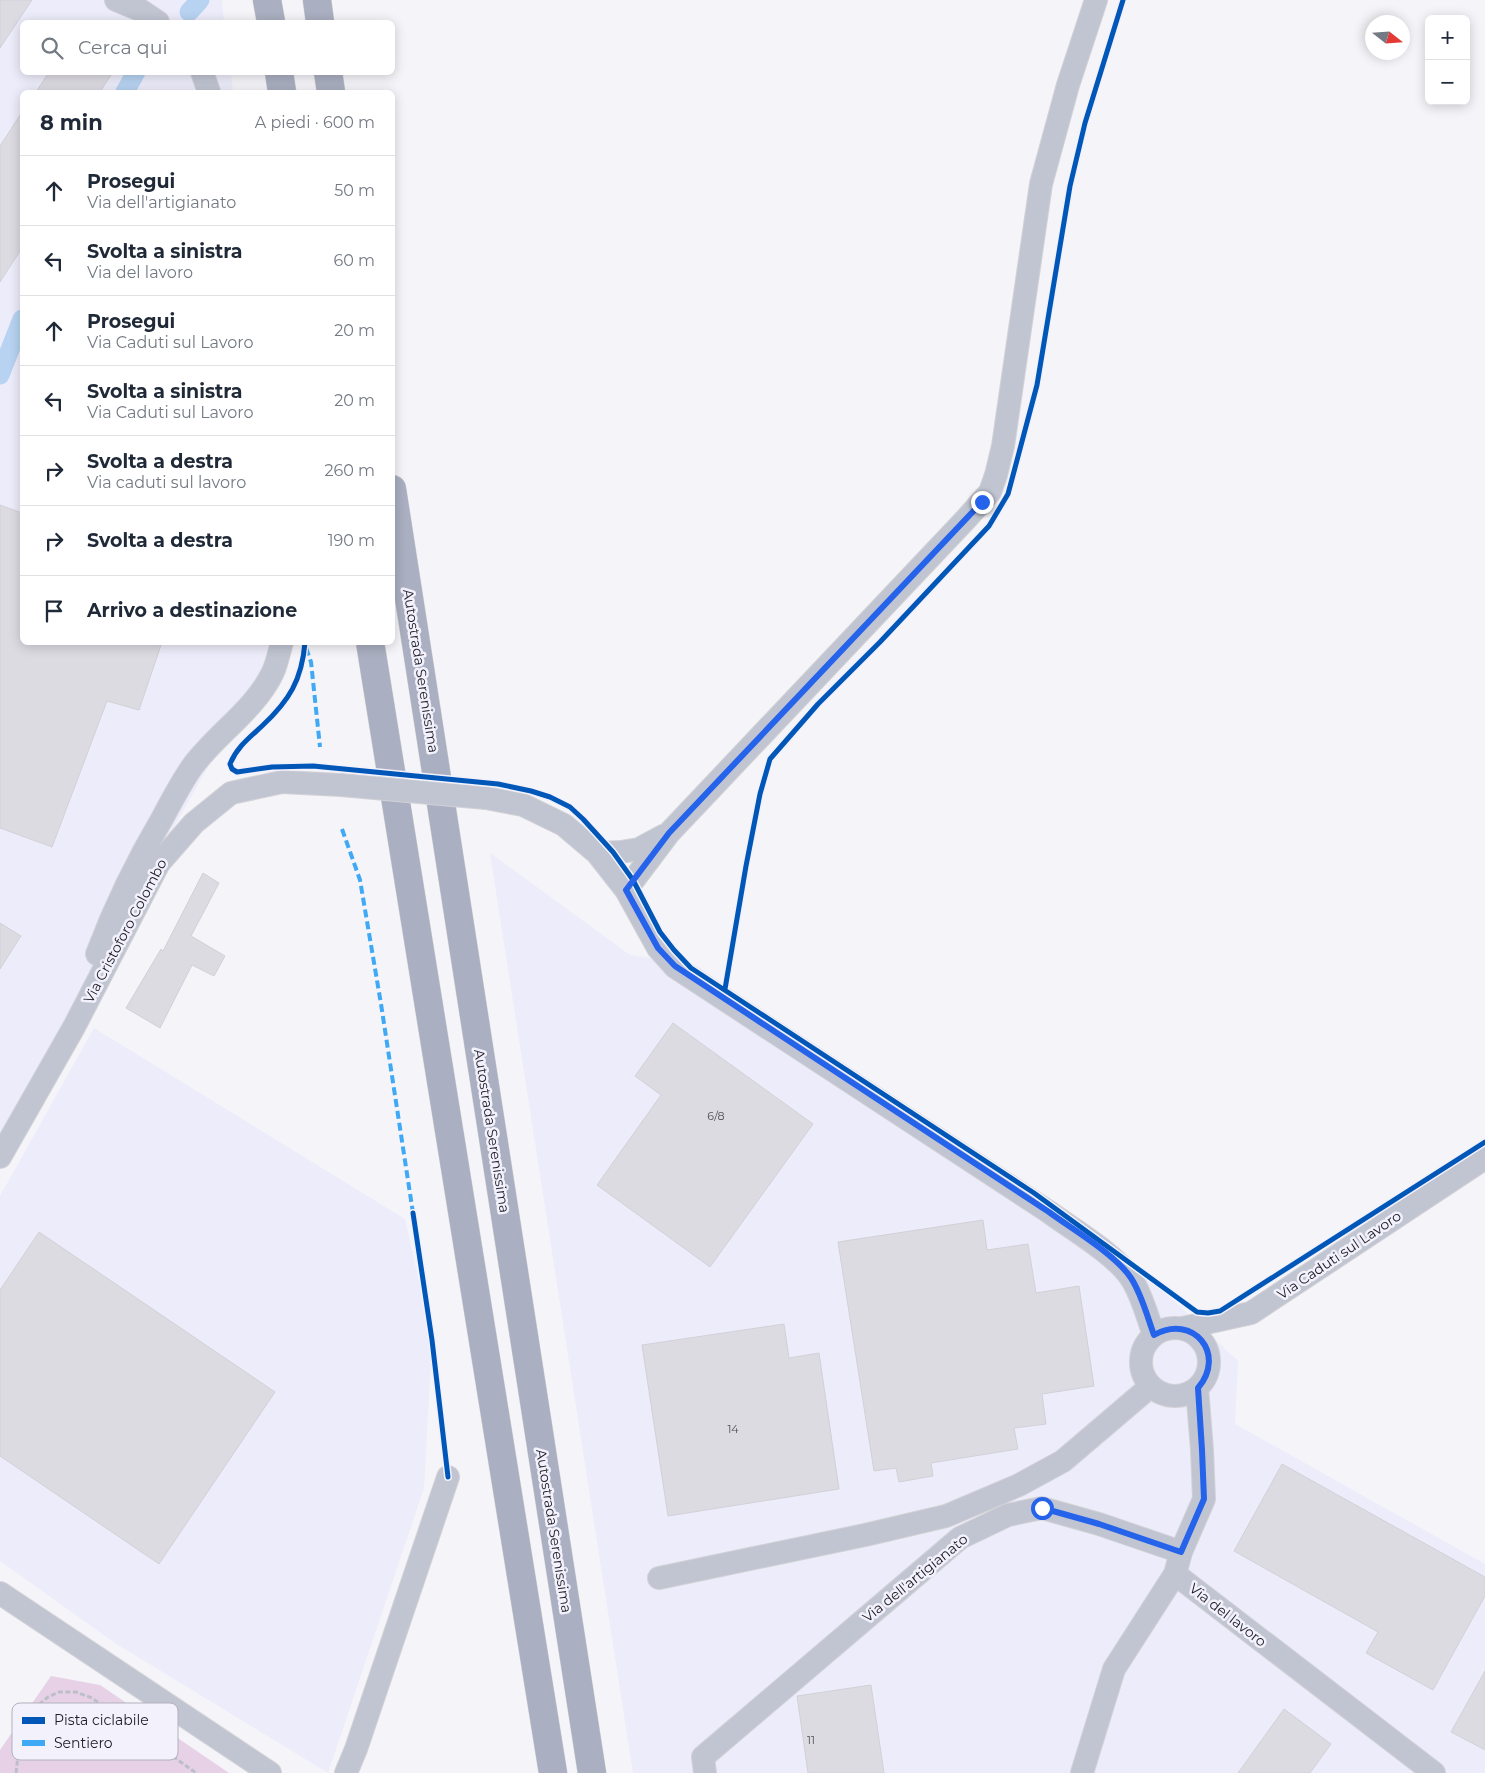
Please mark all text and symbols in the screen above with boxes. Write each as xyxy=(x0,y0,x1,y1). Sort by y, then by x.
north arrow xyxy=(1365,15,1410,60)
map controls xyxy=(1425,15,1470,105)
button: + xyxy=(1425,15,1470,60)
search box xyxy=(20,20,395,75)
icon: search xyxy=(38,34,66,62)
text: Cerca qui xyxy=(78,36,168,59)
button: − xyxy=(1425,60,1470,105)
text: 8 min xyxy=(40,110,103,135)
text: A piedi · 600 m xyxy=(255,113,375,132)
text: Prosegui xyxy=(87,170,175,193)
icon: ahead xyxy=(40,177,68,205)
text: 50 m xyxy=(334,181,375,200)
text: Via dell'artigianato xyxy=(87,193,236,212)
text: Svolta a sinistra xyxy=(87,240,242,263)
icon: left xyxy=(40,247,68,275)
text: 60 m xyxy=(333,251,375,270)
text: Via del lavoro xyxy=(87,263,193,282)
text: Prosegui xyxy=(87,310,175,333)
icon: ahead xyxy=(40,317,68,345)
text: 20 m xyxy=(334,321,375,340)
text: Via Caduti sul Lavoro xyxy=(87,333,254,352)
text: Svolta a sinistra xyxy=(87,380,242,403)
icon: left xyxy=(40,387,68,415)
text: 20 m xyxy=(334,391,375,410)
text: Via Caduti sul Lavoro xyxy=(87,403,254,422)
text: Svolta a destra xyxy=(87,450,233,473)
icon: right xyxy=(40,457,68,485)
text: 260 m xyxy=(324,461,375,480)
text: Via caduti sul lavoro xyxy=(87,473,246,492)
route end xyxy=(971,491,994,514)
icon: right xyxy=(40,527,68,555)
text: Svolta a destra xyxy=(87,529,233,552)
text: 190 m xyxy=(328,531,375,550)
street label: Autostrada Serenissima xyxy=(399,588,443,754)
icon: arrive xyxy=(40,597,68,625)
text: Arrivo a destinazione xyxy=(87,599,297,622)
street label: Via Cristoforo Colombo xyxy=(79,856,171,1006)
street label: Autostrada Serenissima xyxy=(470,1048,514,1214)
house number: 6/8 xyxy=(707,1109,725,1123)
street label: Via Caduti sul Lavoro xyxy=(1274,1207,1405,1303)
house number: 14 xyxy=(727,1422,739,1436)
street label: Autostrada Serenissima xyxy=(532,1448,576,1614)
route start xyxy=(1031,1497,1054,1520)
street label: Via dell'artigianato xyxy=(859,1530,972,1626)
street label: Via del lavoro xyxy=(1186,1579,1270,1651)
legend xyxy=(12,1703,178,1760)
text: Pista ciclabile xyxy=(54,1711,149,1729)
house number: 11 xyxy=(807,1733,815,1747)
text: Sentiero xyxy=(54,1734,113,1752)

